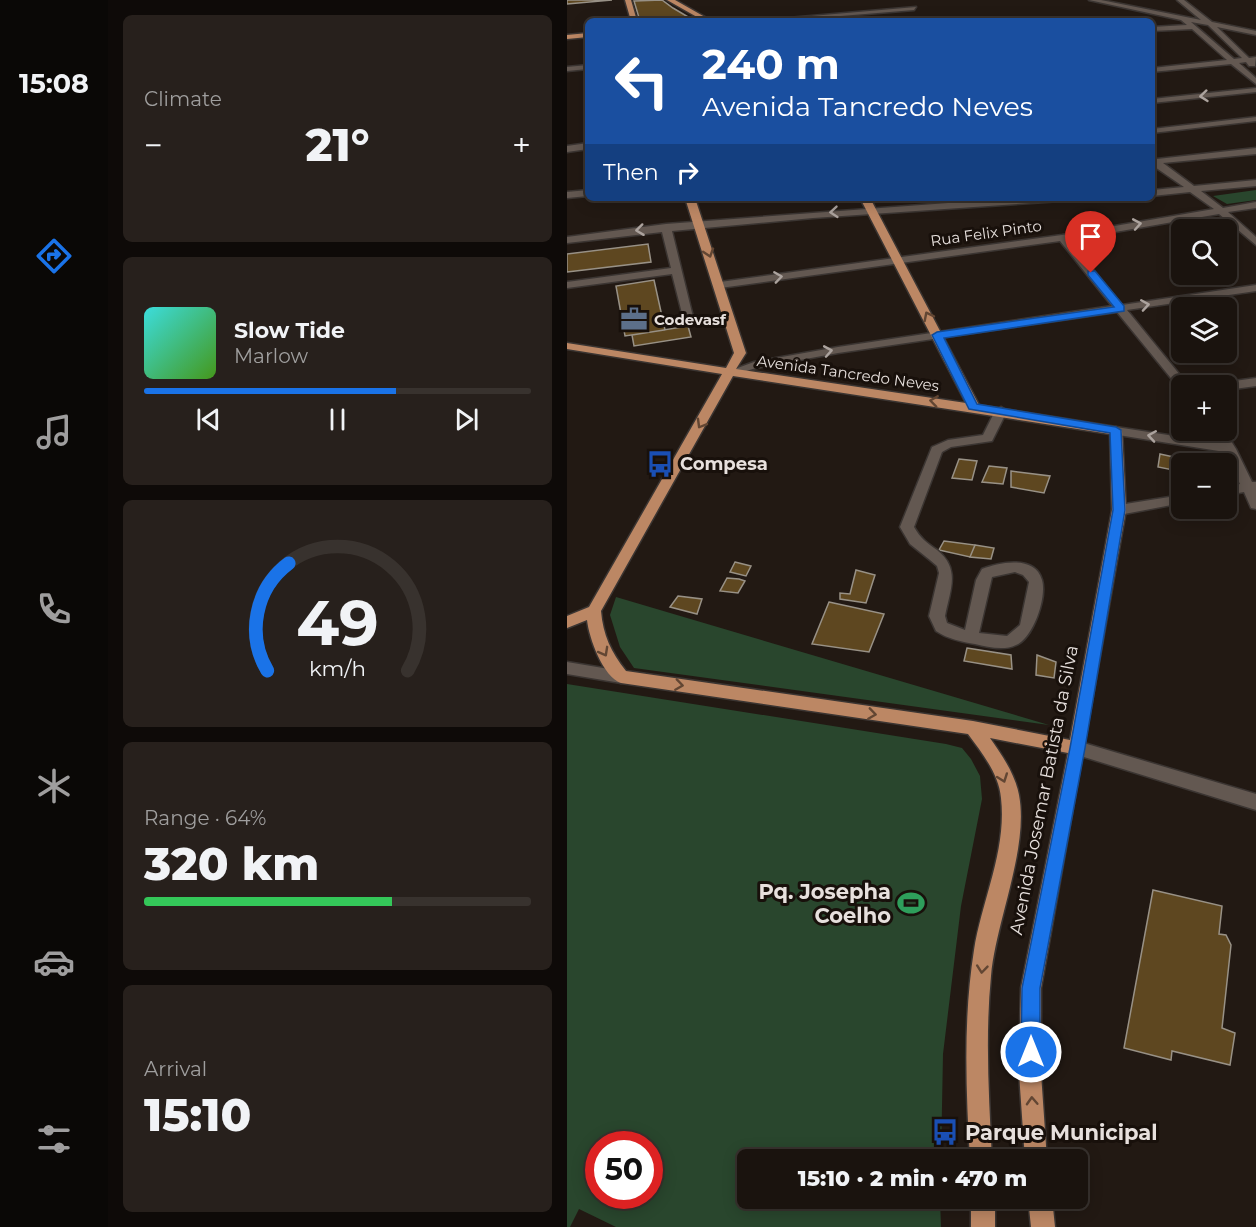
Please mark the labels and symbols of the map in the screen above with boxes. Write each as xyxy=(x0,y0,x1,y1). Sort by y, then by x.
one-way arrow xyxy=(1199,89,1209,102)
one-way arrow xyxy=(830,205,839,218)
pin xyxy=(1065,211,1116,273)
street label: Rua Felix Pinto xyxy=(929,216,1043,250)
one-way arrow xyxy=(1132,218,1142,231)
one-way arrow xyxy=(635,224,645,236)
one-way arrow xyxy=(702,247,715,258)
one-way arrow xyxy=(773,271,782,284)
one-way arrow xyxy=(1141,299,1150,311)
office icon: Codevasf xyxy=(619,304,649,334)
place label: Codevasf xyxy=(654,310,727,329)
one-way arrow xyxy=(924,312,935,323)
one-way arrow xyxy=(823,346,832,358)
street label: Avenida Tancredo Neves xyxy=(756,351,940,395)
one-way arrow xyxy=(929,395,938,407)
one-way arrow xyxy=(697,418,708,428)
one-way arrow xyxy=(1148,431,1157,443)
bus stop icon: Compesa xyxy=(645,449,675,479)
place label: Compesa xyxy=(680,453,768,475)
street label: Avenida Josemar Batista da Silva xyxy=(1005,643,1083,937)
one-way arrow xyxy=(597,645,608,656)
one-way arrow xyxy=(674,679,684,691)
one-way arrow xyxy=(867,707,877,719)
one-way arrow xyxy=(996,772,1008,783)
place label: Pq. Josepha Coelho xyxy=(758,879,891,928)
sports icon: Pq. Josepha Coelho xyxy=(896,888,926,918)
one-way arrow xyxy=(976,965,989,974)
position arrow xyxy=(999,1020,1063,1084)
one-way arrow xyxy=(1025,1097,1038,1106)
bus stop icon: Parque Municipal xyxy=(930,1117,960,1147)
place label: Parque Municipal xyxy=(965,1120,1158,1145)
speed limit sign: 50 xyxy=(585,1131,663,1209)

